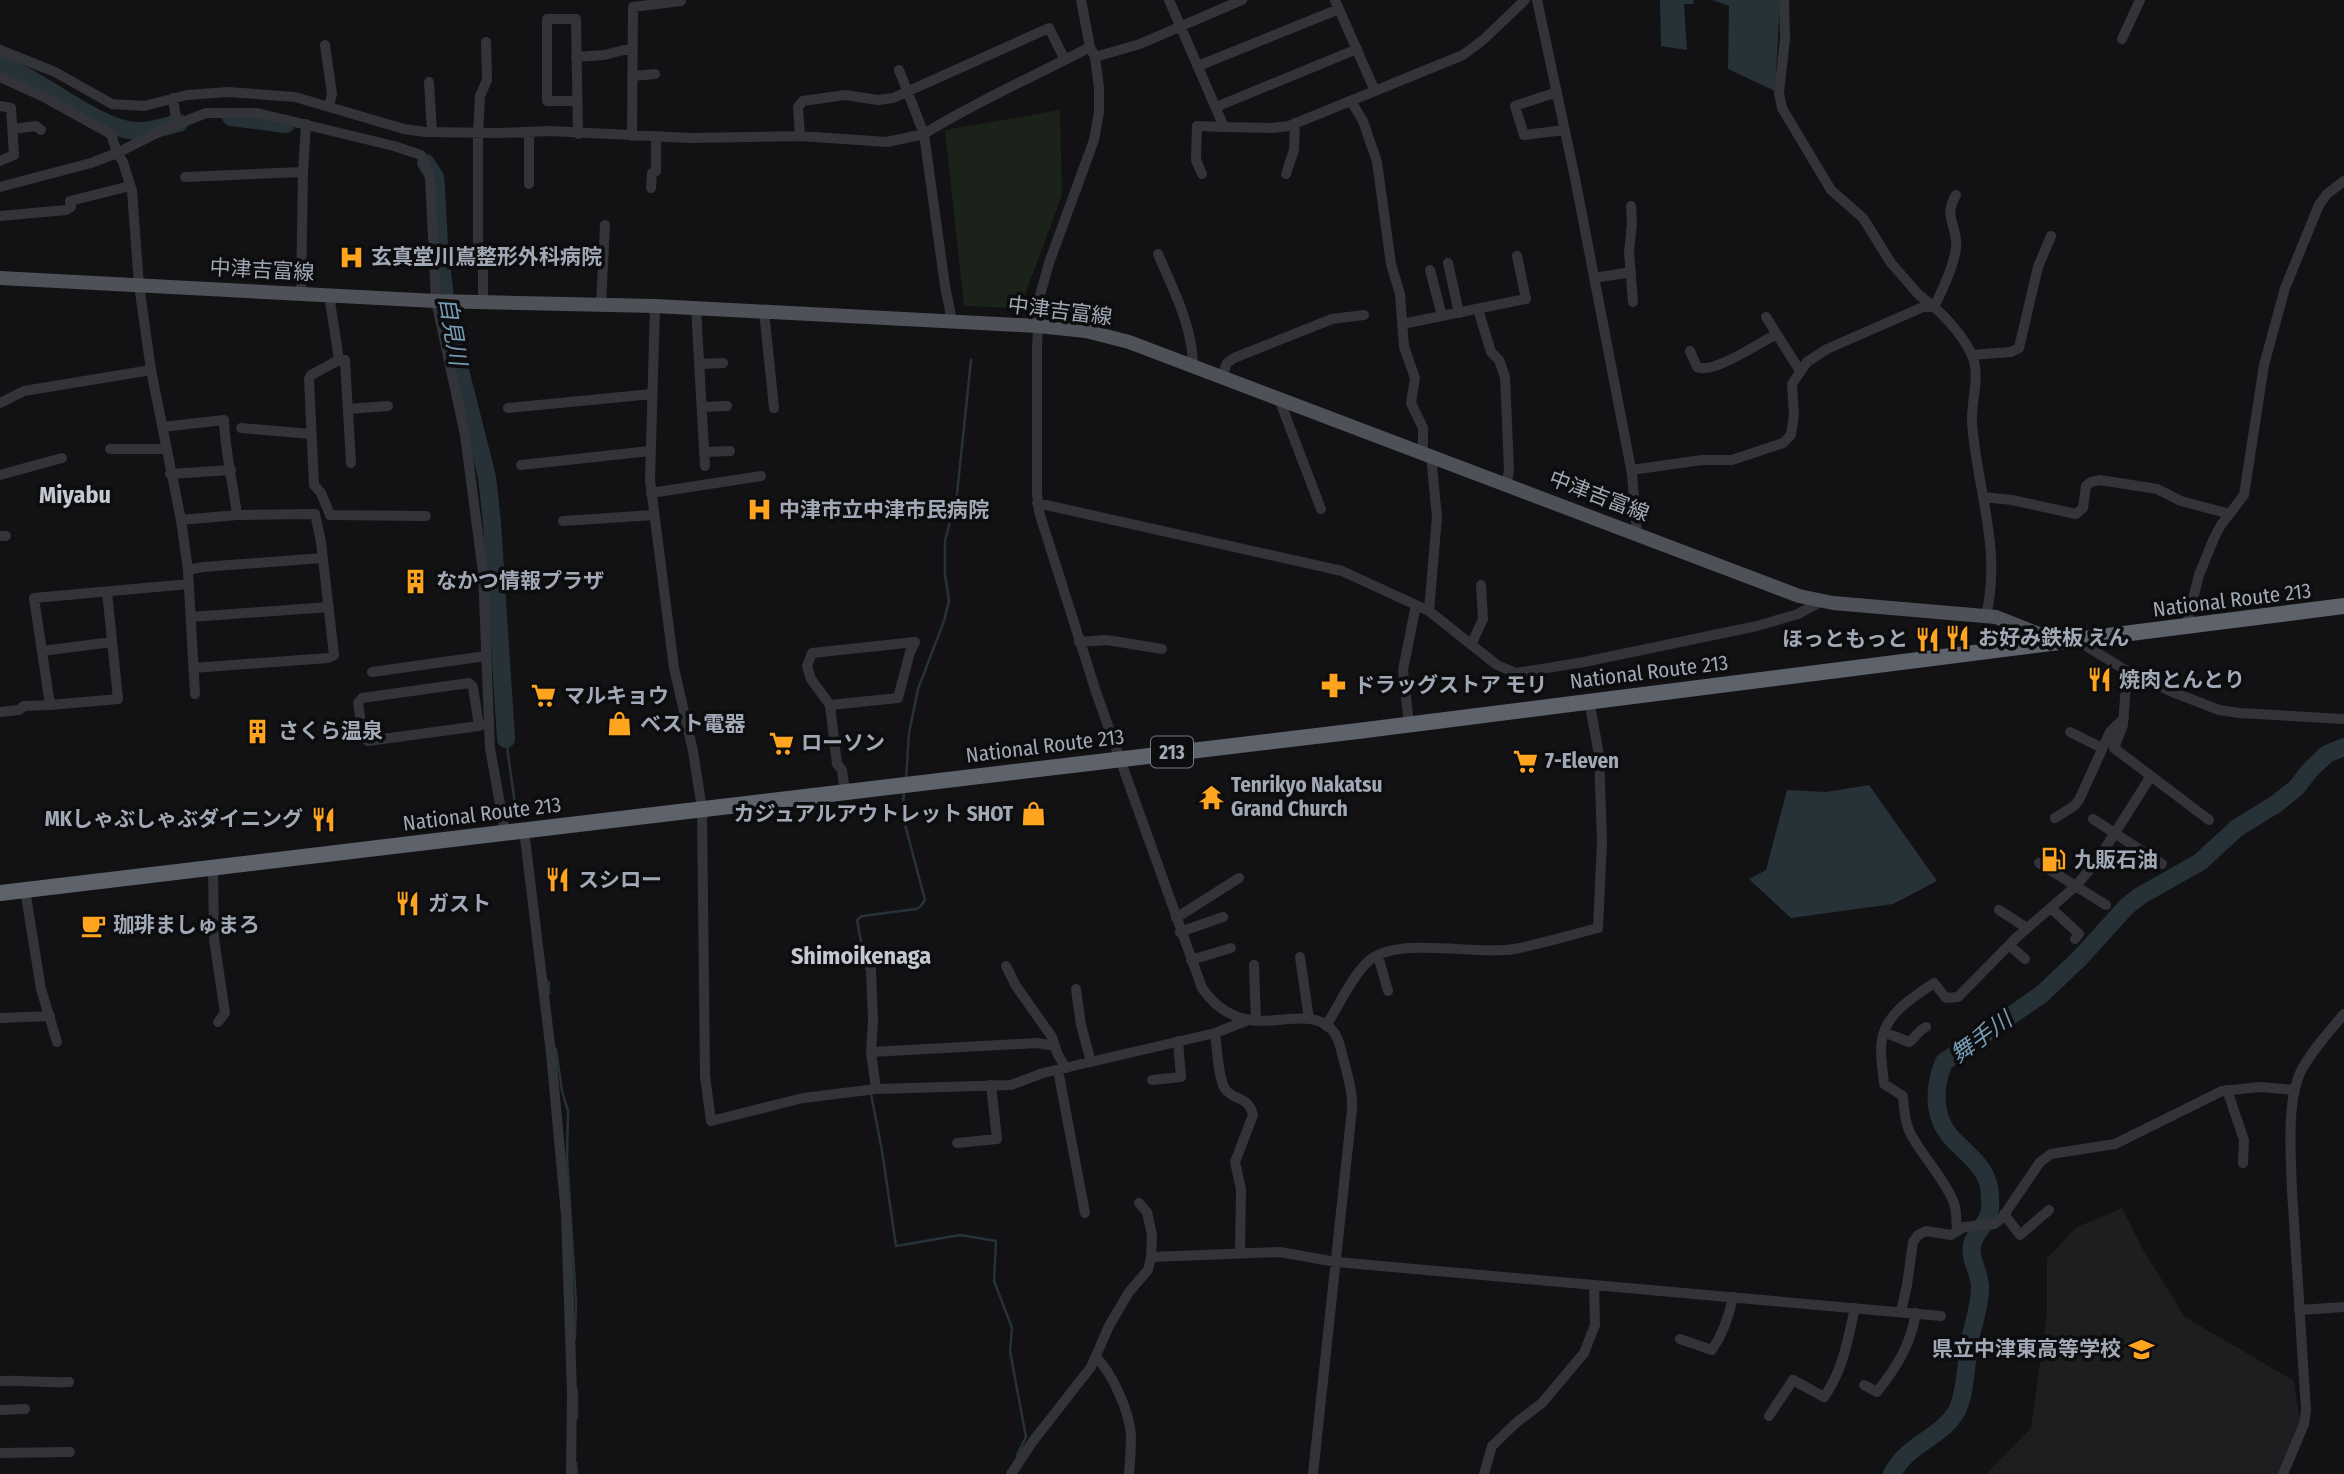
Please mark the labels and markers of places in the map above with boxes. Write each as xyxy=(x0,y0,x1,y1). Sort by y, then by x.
hospital icon: 玄真堂川嶌整形外科病院 xyxy=(337,243,365,271)
place label: 玄真堂川嶌整形外科病院 xyxy=(371,244,602,270)
hospital icon: 中津市立中津市民病院 xyxy=(745,496,773,524)
place label: 中津市立中津市民病院 xyxy=(779,497,989,523)
building icon: なかつ情報プラザ xyxy=(402,567,430,595)
place label: なかつ情報プラザ xyxy=(436,568,604,594)
restaurant icon: お好み鉄板 えん xyxy=(1944,624,1972,652)
restaurant icon: ほっともっと xyxy=(1914,625,1942,653)
place label: お好み鉄板 えん xyxy=(1978,625,2129,651)
place label: ほっともっと xyxy=(1782,626,1908,652)
restaurant icon: 焼肉とんとり xyxy=(2085,666,2113,694)
place label: 焼肉とんとり xyxy=(2119,667,2245,693)
pharmacy icon: ドラッグストア モリ xyxy=(1320,671,1348,699)
place label: ドラッグストア モリ xyxy=(1354,672,1547,698)
supermarket icon: マルキョウ xyxy=(530,682,558,710)
place label: マルキョウ xyxy=(564,683,669,709)
shop icon: ベスト電器 xyxy=(606,710,634,738)
place label: ベスト電器 xyxy=(640,711,745,737)
building icon: さくら温泉 xyxy=(244,717,272,745)
place label: さくら温泉 xyxy=(278,718,383,744)
supermarket icon: ローソン xyxy=(767,729,795,757)
place label: ローソン xyxy=(801,730,885,756)
supermarket icon: 7-Eleven xyxy=(1511,747,1539,775)
place label: 7-Eleven xyxy=(1545,748,1619,774)
place label: Tenrikyo Nakatsu Grand Church xyxy=(1231,772,1382,822)
temple icon: Tenrikyo Nakatsu Grand Church xyxy=(1197,783,1225,811)
shop icon: カジュアルアウトレット SHOT xyxy=(1019,800,1047,828)
place label: カジュアルアウトレット SHOT xyxy=(733,801,1014,827)
restaurant icon: MKしゃぶしゃぶダイニング xyxy=(309,805,337,833)
place label: MKしゃぶしゃぶダイニング xyxy=(45,806,303,832)
fuel station icon: 九販石油 xyxy=(2040,846,2068,874)
place label: 九販石油 xyxy=(2074,847,2158,873)
restaurant icon: スシロー xyxy=(544,866,572,894)
place label: スシロー xyxy=(578,867,662,893)
restaurant icon: ガスト xyxy=(394,890,422,918)
place label: ガスト xyxy=(428,891,491,917)
cafe icon: 珈琲ましゅまろ xyxy=(79,911,107,939)
place label: 珈琲ましゅまろ xyxy=(113,912,260,938)
school or university icon: 県立中津東高等学校 xyxy=(2127,1335,2155,1363)
place label: 県立中津東高等学校 xyxy=(1932,1336,2121,1362)

